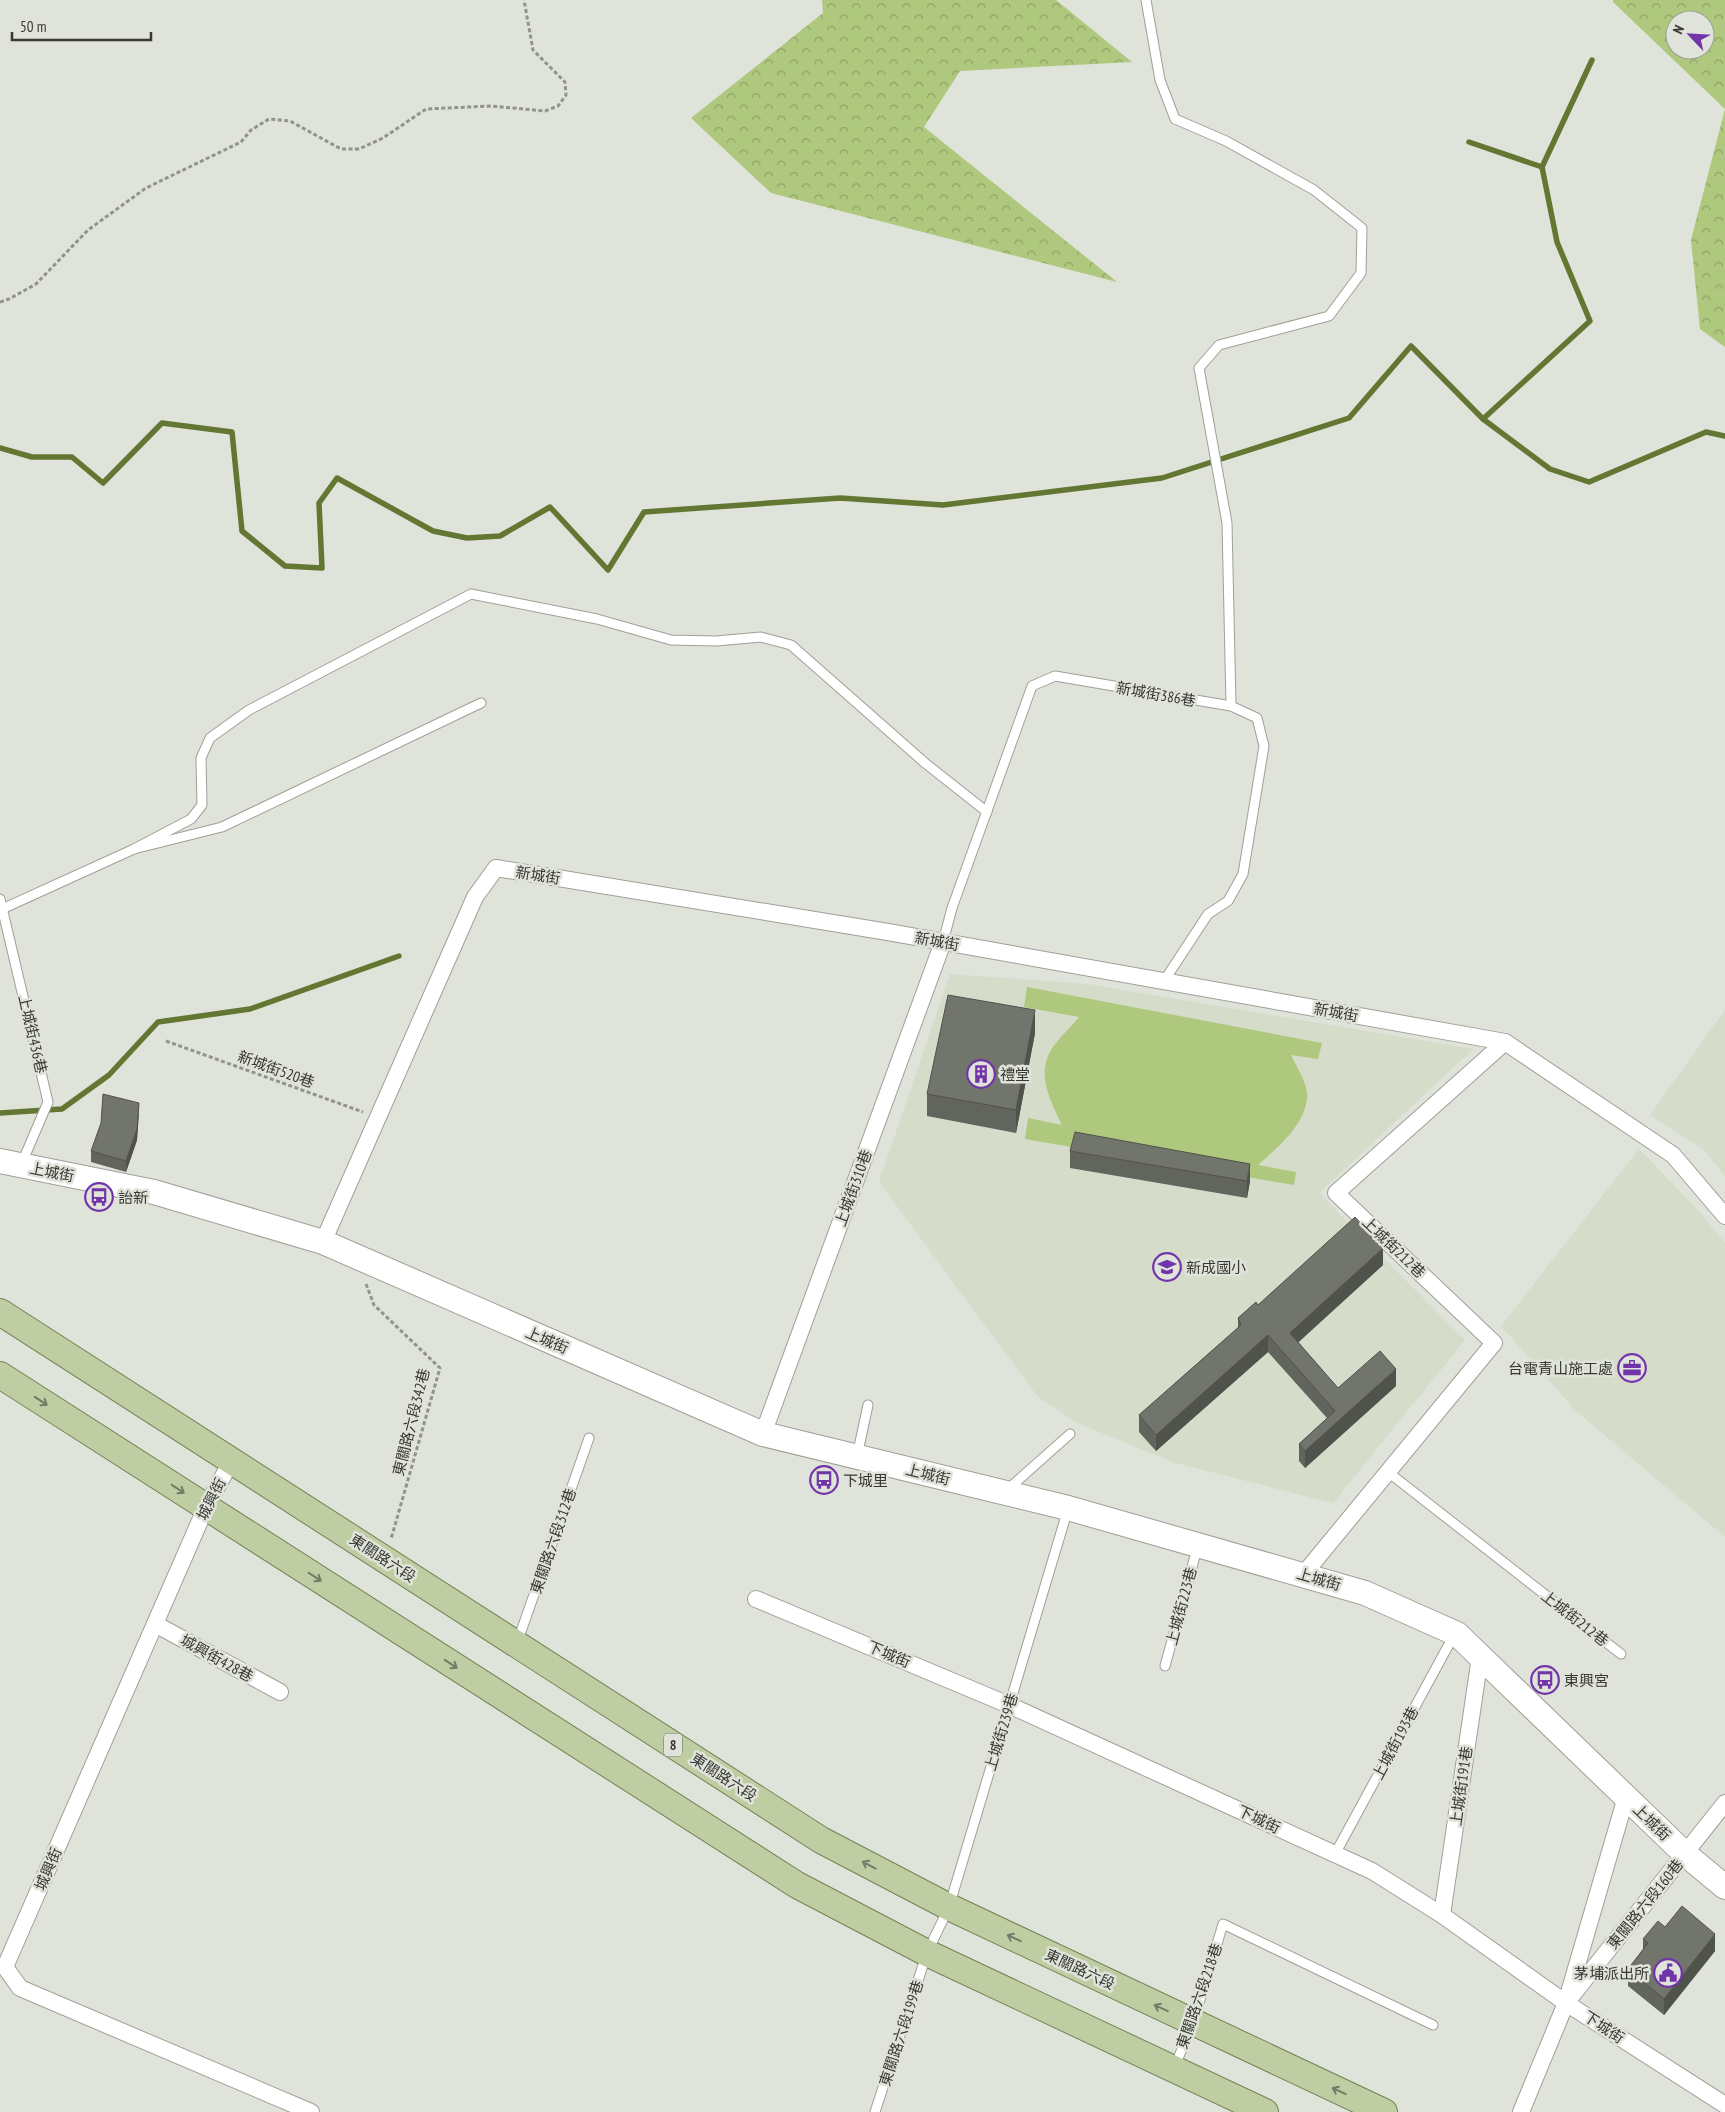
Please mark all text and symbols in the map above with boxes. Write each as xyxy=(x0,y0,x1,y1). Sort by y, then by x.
scale bar xyxy=(12,10,151,42)
north arrow xyxy=(1665,10,1715,60)
text: 50 m xyxy=(20,17,46,36)
text: N xyxy=(1668,22,1688,37)
street label: 新城街386巷 xyxy=(1115,678,1197,710)
street label: 新城街 xyxy=(514,862,562,888)
street label: 新城街 xyxy=(913,928,961,954)
street label: 上城街436巷 xyxy=(15,993,51,1075)
street label: 新城街 xyxy=(1312,999,1360,1025)
street label: 新城街520巷 xyxy=(235,1046,317,1092)
building icon: 禮堂 xyxy=(966,1059,996,1089)
place label: 禮堂 xyxy=(1000,1065,1030,1084)
street label: 上城街310巷 xyxy=(830,1147,876,1229)
street label: 上城街 xyxy=(28,1158,76,1186)
bus stop icon: 詒新 xyxy=(84,1182,114,1212)
place label: 詒新 xyxy=(118,1188,148,1207)
street label: 上城街212巷 xyxy=(1359,1212,1429,1282)
school or university icon: 新成國小 xyxy=(1152,1252,1182,1282)
place label: 新成國小 xyxy=(1186,1258,1246,1277)
street label: 上城街 xyxy=(523,1322,571,1358)
office icon: 台電青山施工處 xyxy=(1617,1353,1647,1383)
place label: 台電青山施工處 xyxy=(1508,1359,1613,1378)
street label: 東關路六段342巷 xyxy=(388,1366,434,1478)
one-way arrow xyxy=(34,1396,48,1406)
street label: 上城街 xyxy=(904,1459,952,1489)
bus stop icon: 下城里 xyxy=(809,1465,839,1495)
place label: 下城里 xyxy=(843,1471,888,1490)
street label: 城興街 xyxy=(192,1475,230,1523)
one-way arrow xyxy=(170,1484,184,1494)
street label: 東關路六段312巷 xyxy=(526,1486,580,1596)
street label: 東關路六段 xyxy=(346,1530,420,1586)
street label: 上城街 xyxy=(1295,1564,1343,1594)
street label: 上城街223巷 xyxy=(1161,1565,1201,1647)
one-way arrow xyxy=(307,1572,321,1582)
street label: 上城街212巷 xyxy=(1538,1586,1612,1650)
street label: 城興街428巷 xyxy=(177,1630,257,1686)
street label: 下城街 xyxy=(865,1636,913,1672)
one-way arrow xyxy=(444,1659,458,1669)
bus stop icon: 東興宮 xyxy=(1530,1665,1560,1695)
place label: 東興宮 xyxy=(1564,1671,1609,1690)
street label: 上城街239巷 xyxy=(980,1691,1022,1773)
street label: 上城街193巷 xyxy=(1368,1703,1422,1783)
road number: 8 xyxy=(664,1734,682,1756)
street label: 上城街191巷 xyxy=(1446,1745,1476,1827)
street label: 東關路六段 xyxy=(687,1749,761,1805)
street label: 上城街 xyxy=(1629,1800,1675,1844)
street label: 下城街 xyxy=(1235,1801,1283,1837)
street label: 城興街 xyxy=(30,1845,66,1893)
street label: 東關路六段160巷 xyxy=(1603,1855,1687,1953)
one-way arrow xyxy=(861,1860,876,1870)
one-way arrow xyxy=(1007,1932,1022,1942)
street label: 東關路六段218巷 xyxy=(1172,1941,1226,2051)
street label: 東關路六段 xyxy=(1042,1945,1118,1993)
public building icon: 茅埔派出所 xyxy=(1653,1958,1683,1988)
place label: 茅埔派出所 xyxy=(1574,1964,1649,1983)
street label: 東關路六段199巷 xyxy=(875,1978,927,2088)
one-way arrow xyxy=(1153,2002,1168,2012)
street label: 下城街 xyxy=(1580,2007,1628,2047)
one-way arrow xyxy=(1332,2086,1347,2096)

